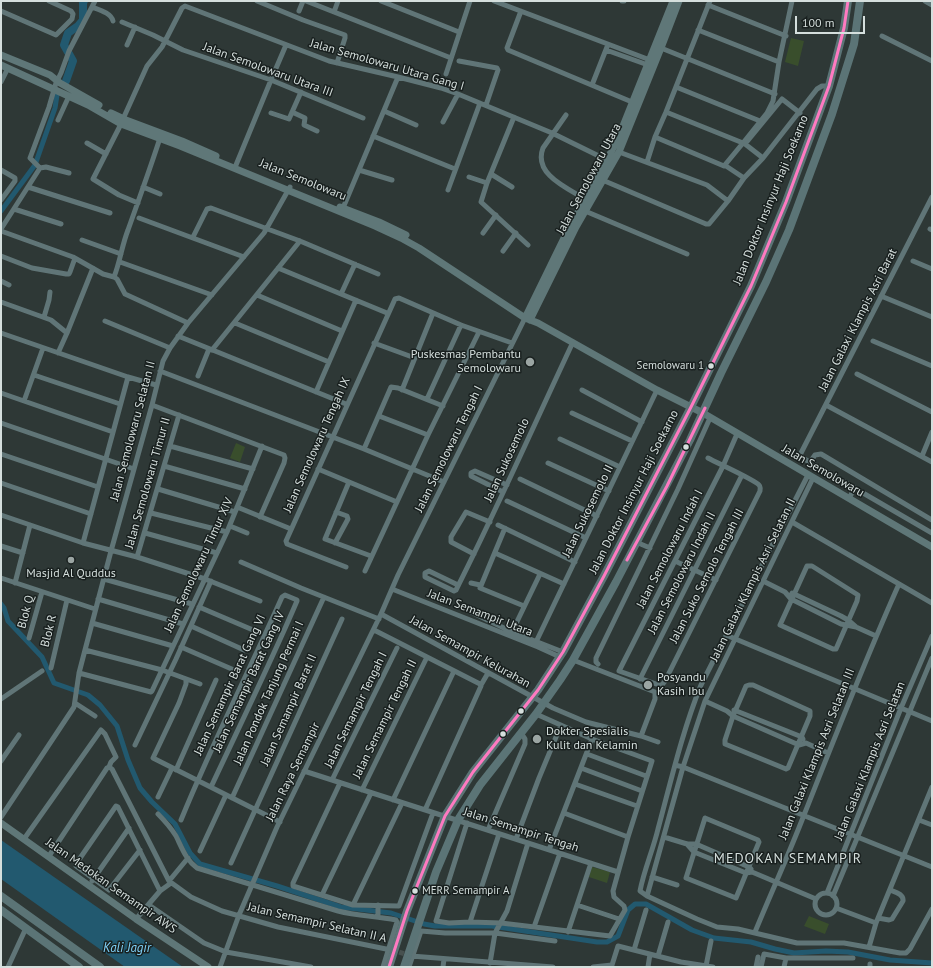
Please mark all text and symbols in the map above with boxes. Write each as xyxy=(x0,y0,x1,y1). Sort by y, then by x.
scale bar xyxy=(797,8,867,34)
text: 100 m xyxy=(802,15,835,30)
street label: Jalan Semolowaru Utara Gang I xyxy=(308,36,466,94)
street label: Jalan Semolowaru Utara III xyxy=(201,40,335,100)
street label: Jalan Doktor Insinyur Haji Soekarno xyxy=(730,113,812,287)
street label: Jalan Semolowaru Utara xyxy=(554,121,624,237)
street label: Jalan Semolowaru xyxy=(257,156,349,204)
street label: Jalan Galaxi Klampis Asri Barat xyxy=(816,246,900,394)
place label: Puskesmas Pembantu Semolowaru xyxy=(411,348,521,376)
marker: Puskesmas Pembantu Semolowaru xyxy=(524,356,536,368)
street label: Jalan Semolowaru Selatan II xyxy=(107,359,159,503)
place label: Semolowaru 1 xyxy=(637,359,704,373)
marker: Semolowaru 1 xyxy=(706,361,716,371)
street label: Jalan Semolowaru Tengah IX xyxy=(281,375,353,515)
street label: Jalan Semolowaru Tengah I xyxy=(412,383,486,515)
street label: Jalan Doktor Insinyur Haji Soekarno xyxy=(586,408,682,576)
street label: Jalan Semolowaru Timur II xyxy=(122,416,174,550)
street label: Jalan Sukosemolo xyxy=(481,416,533,504)
unlabelled marker xyxy=(681,442,691,452)
street label: Jalan Semolowaru xyxy=(779,442,867,500)
street label: Jalan Sukosemolo II xyxy=(559,462,617,560)
street label: Jalan Semolowaru Indah I xyxy=(634,487,706,611)
street label: Jalan Semolowaru Timur XIV xyxy=(161,495,237,635)
street label: Jalan Galaxi Klampis Asri Selatan II xyxy=(707,496,799,664)
street label: Jalan Suko Semolo Tengah III xyxy=(667,506,747,646)
street label: Jalan Semolowaru Indah II xyxy=(645,510,719,636)
marker: Masjid Al Quddus xyxy=(66,555,76,565)
place label: Masjid Al Quddus xyxy=(26,567,116,581)
street label: Jalan Semampir Utara xyxy=(425,586,535,640)
street label: Blok Q xyxy=(15,594,37,630)
street label: Jalan Semampir Barat Gang IV xyxy=(210,609,288,755)
street label: Jalan Semampir Barat Gang VI xyxy=(191,612,269,758)
street label: Blok R xyxy=(38,613,60,649)
street label: Jalan Semampir Kelurahan xyxy=(407,613,533,691)
street label: Jalan Pondok Tanjung Permai I xyxy=(231,619,307,767)
street label: Jalan Semampir Tengah I xyxy=(322,650,390,770)
street label: Jalan Semampir Barat II xyxy=(258,652,320,768)
street label: Jalan Semampir Tengah II xyxy=(350,657,420,781)
street label: Jalan Galaxi Klampis Asri Selatan III xyxy=(776,666,858,842)
place label: Posyandu Kasih Ibu xyxy=(657,671,706,699)
marker: Posyandu Kasih Ibu xyxy=(642,679,654,691)
street label: Jalan Galaxi Klampis Asri Selatan xyxy=(832,680,908,842)
unlabelled marker xyxy=(516,706,526,716)
street label: Jalan Raya Semampir xyxy=(263,720,323,824)
place label: Dokter Spesialis Kulit dan Kelamin xyxy=(546,725,637,753)
unlabelled marker xyxy=(498,729,508,739)
marker: Dokter Spesialis Kulit dan Kelamin xyxy=(531,733,543,745)
street label: Jalan Semampir Tengah xyxy=(462,805,580,855)
street label: Jalan Medokan Semampir AWS xyxy=(43,835,179,937)
district label: MEDOKAN SEMAMPIR xyxy=(714,851,862,867)
place label: MERR Semampir A xyxy=(422,884,509,898)
marker: MERR Semampir A xyxy=(410,886,420,896)
street label: Jalan Semampir Selatan II A xyxy=(246,900,388,946)
water label: Kali Jagir xyxy=(103,940,151,956)

